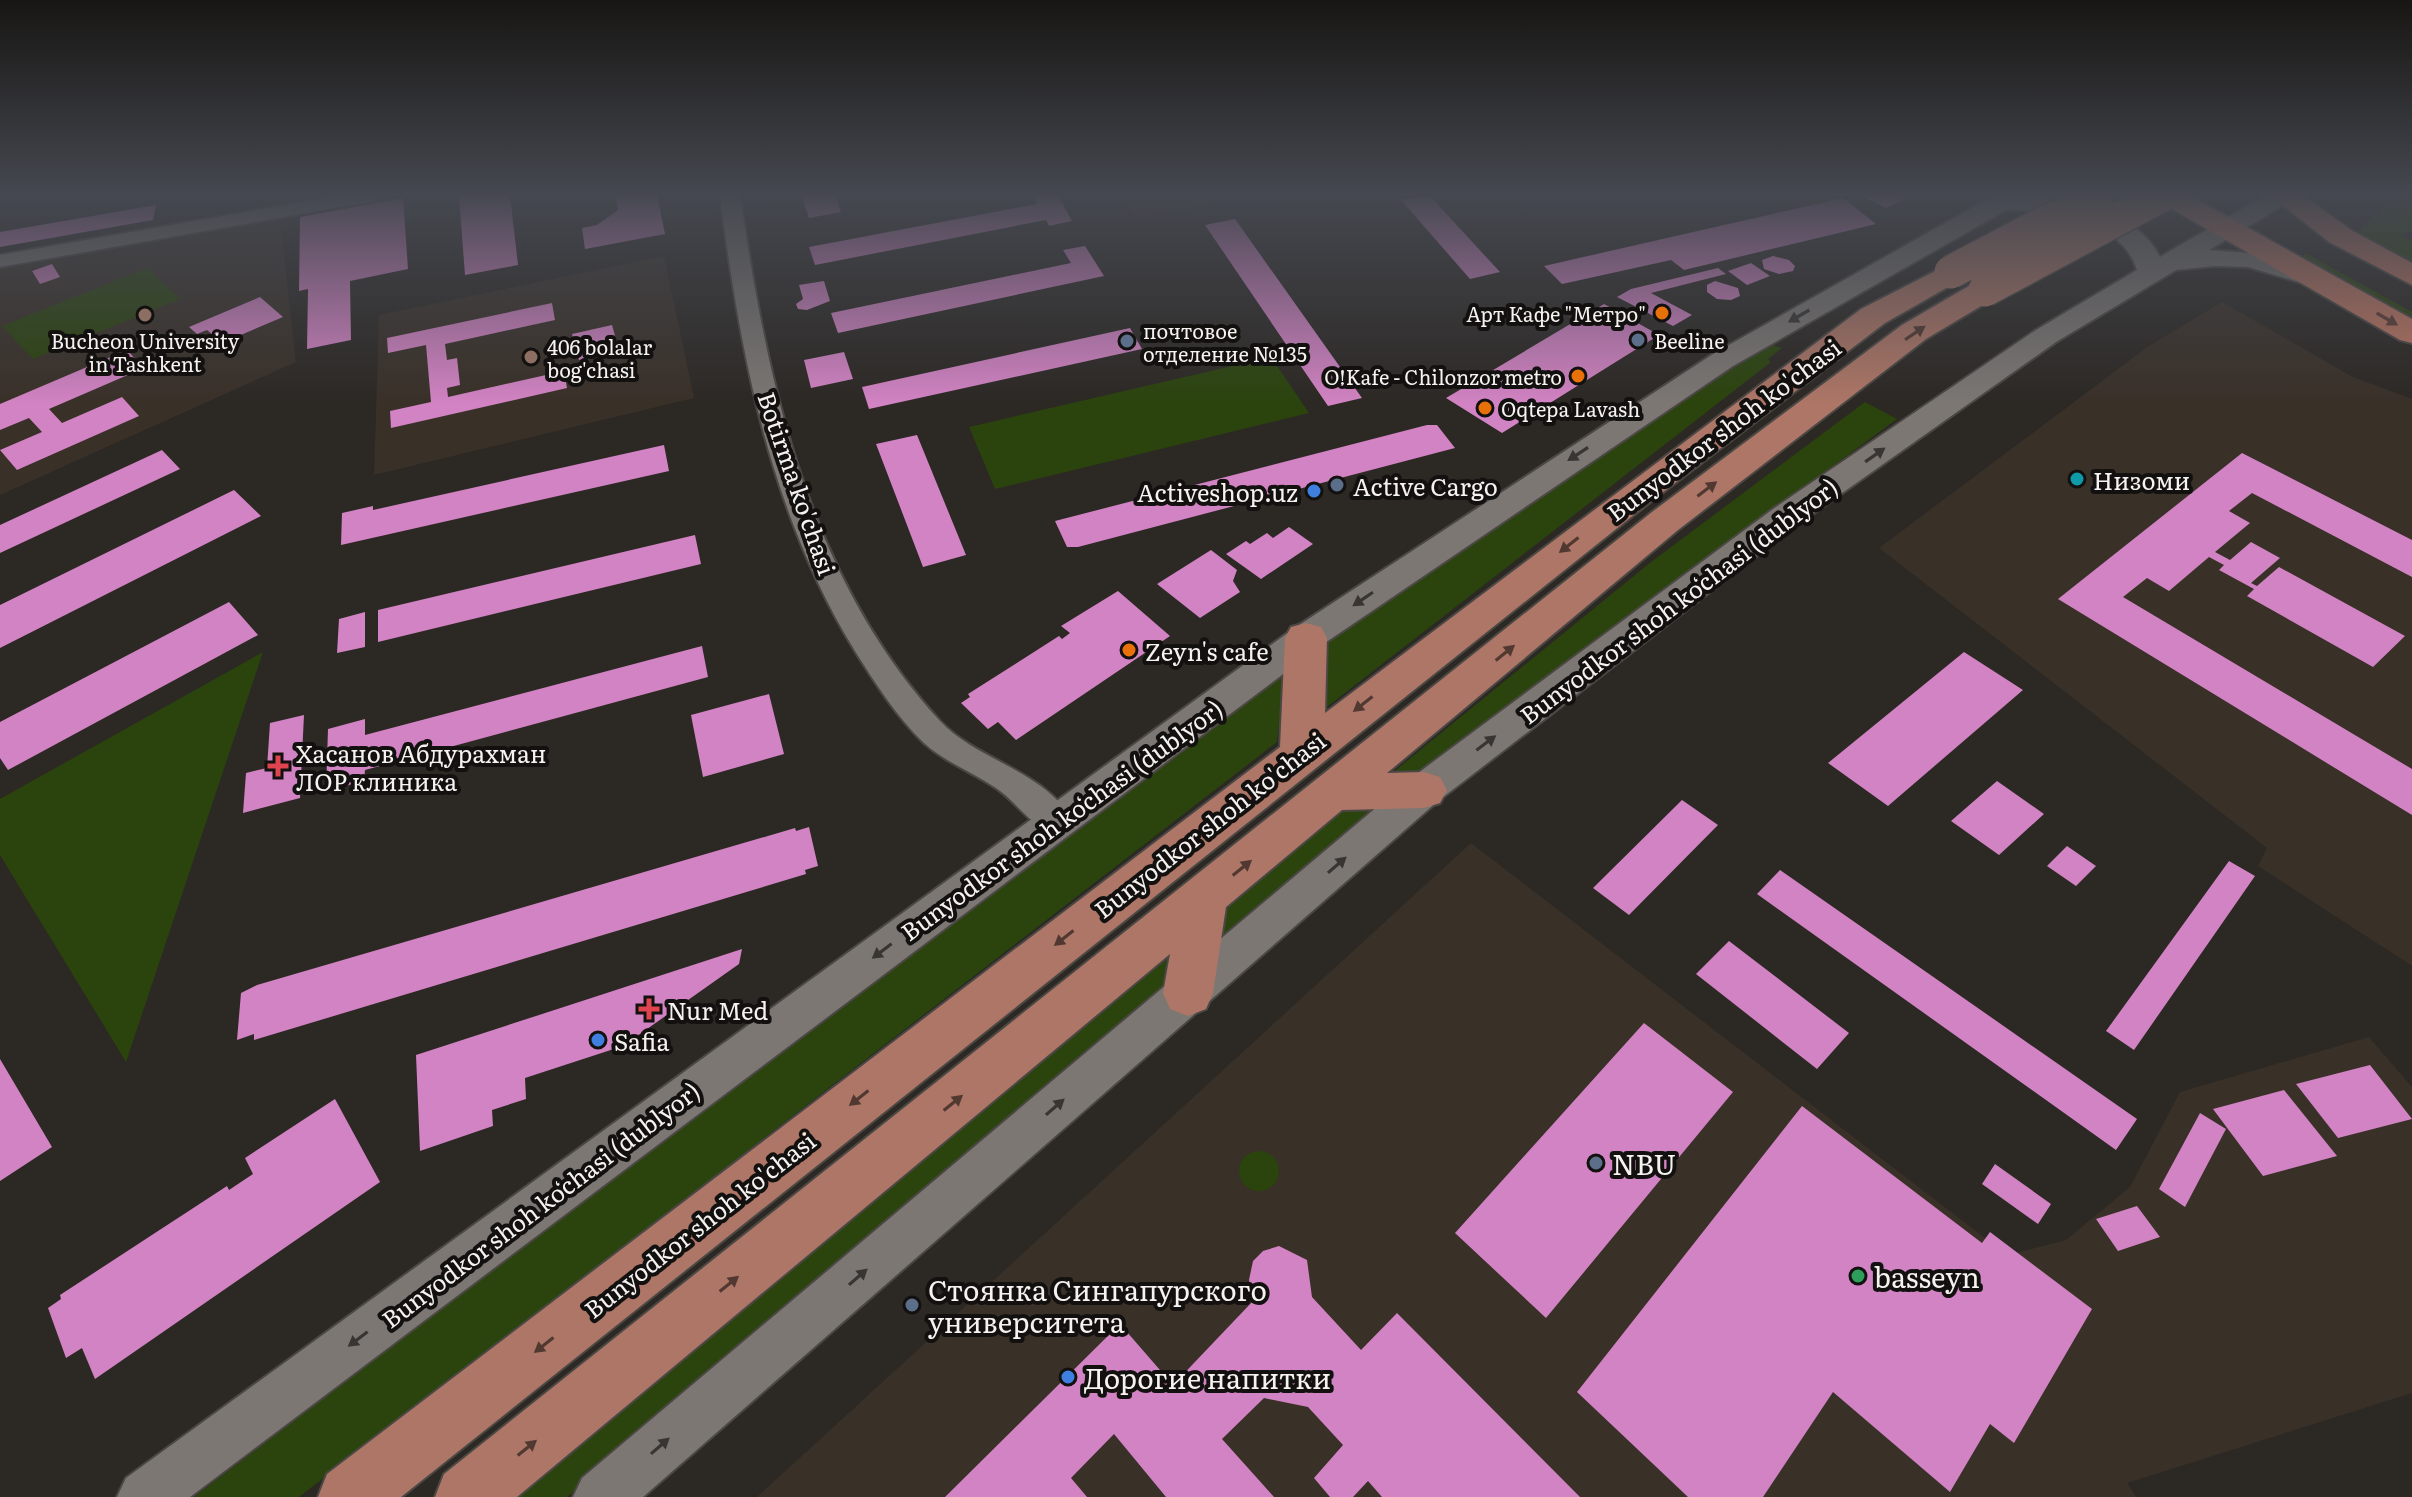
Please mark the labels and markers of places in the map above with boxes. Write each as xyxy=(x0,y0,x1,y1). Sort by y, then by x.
place label: Арт Кафе "Метро" xyxy=(1466,298,1646,328)
marker: Арт Кафе "Метро" xyxy=(1653,304,1671,322)
marker: Bucheon University in Tashkent xyxy=(136,306,154,324)
place label: почтовое отделение №135 xyxy=(1143,315,1307,368)
place label: Bucheon University in Tashkent xyxy=(51,325,240,378)
place label: Beeline xyxy=(1654,325,1725,355)
place label: 406 bolalar bog'chasi xyxy=(547,331,653,384)
marker: Beeline xyxy=(1629,331,1647,349)
marker: почтовое отделение №135 xyxy=(1118,332,1136,350)
marker: 406 bolalar bog'chasi xyxy=(522,348,540,366)
place label: O!Kafe - Chilonzor metro xyxy=(1324,361,1562,391)
marker: O!Kafe - Chilonzor metro xyxy=(1569,367,1587,385)
place label: Oqtepa Lavash xyxy=(1501,393,1640,423)
marker: Oqtepa Lavash xyxy=(1476,399,1494,417)
place label: Низоми xyxy=(2093,462,2190,497)
place label: Active Cargo xyxy=(1353,468,1498,503)
marker: Низоми xyxy=(2068,470,2086,488)
place label: Activeshop.uz xyxy=(1137,474,1298,509)
marker: Active Cargo xyxy=(1328,476,1346,494)
marker: Activeshop.uz xyxy=(1305,482,1323,500)
place label: Zeyn's cafe xyxy=(1145,633,1269,668)
marker: Zeyn's cafe xyxy=(1120,641,1138,659)
place label: Хасанов Абдурахман ЛОР клиника xyxy=(296,735,546,798)
marker: Хасанов Абдурахман ЛОР клиника xyxy=(267,755,289,777)
place label: Nur Med xyxy=(667,992,768,1027)
marker: Nur Med xyxy=(638,998,660,1020)
place label: Safia xyxy=(614,1023,669,1058)
marker: Safia xyxy=(589,1031,607,1049)
place label: NBU xyxy=(1612,1142,1676,1184)
marker: NBU xyxy=(1587,1154,1605,1172)
place label: basseyn xyxy=(1874,1255,1980,1297)
marker: basseyn xyxy=(1849,1267,1867,1285)
place label: Стоянка Сингапурского университета xyxy=(928,1268,1267,1342)
marker: Стоянка Сингапурского университета xyxy=(903,1296,921,1314)
place label: Дорогие напитки xyxy=(1084,1356,1331,1398)
marker: Дорогие напитки xyxy=(1059,1368,1077,1386)

